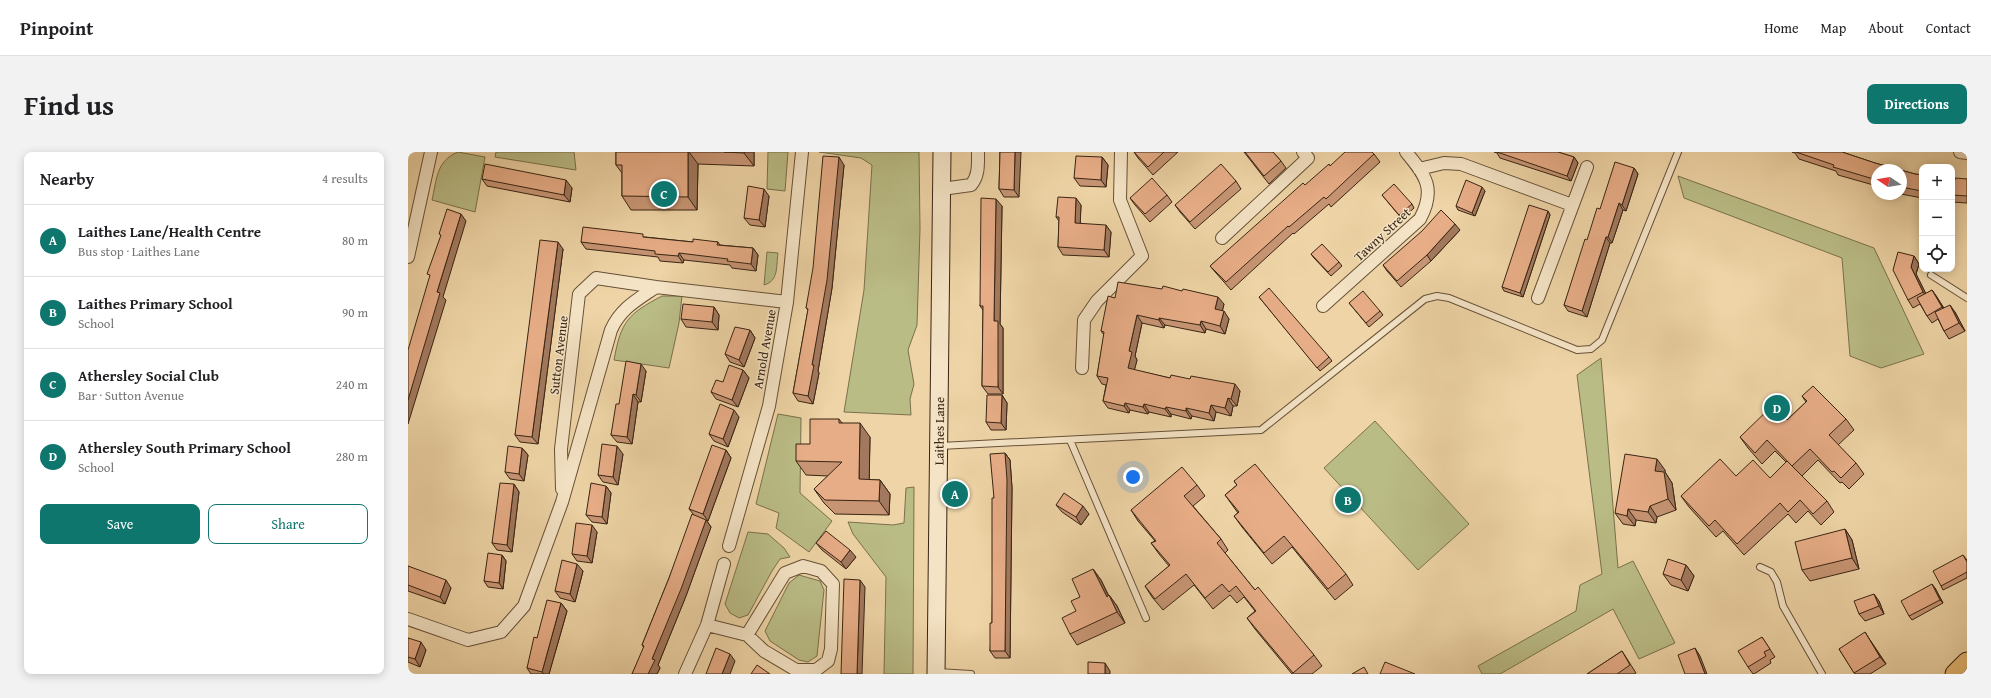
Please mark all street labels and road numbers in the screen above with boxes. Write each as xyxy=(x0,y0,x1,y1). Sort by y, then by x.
street label: Tawny Street xyxy=(1350,203,1415,266)
street label: Arnold Avenue xyxy=(748,308,781,390)
street label: Sutton Avenue xyxy=(544,315,573,396)
street label: Laithes Lane xyxy=(929,397,949,465)

